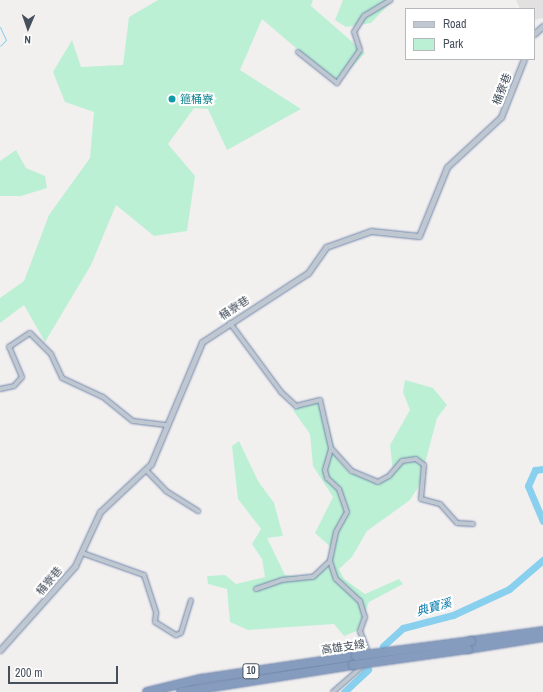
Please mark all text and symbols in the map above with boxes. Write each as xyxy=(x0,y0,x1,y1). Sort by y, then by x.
north arrow xyxy=(8,8,48,48)
legend xyxy=(405,8,535,60)
text: Road xyxy=(443,16,467,32)
text: N xyxy=(24,33,31,47)
text: Park xyxy=(443,36,463,52)
street label: 桶寮巷 xyxy=(490,71,514,107)
place label: 箍桶寮 xyxy=(180,92,213,106)
marker: 箍桶寮 xyxy=(167,94,177,104)
street label: 桶寮巷 xyxy=(217,293,251,323)
street label: 桶寮巷 xyxy=(33,564,65,598)
water label: 典寶溪 xyxy=(415,596,453,620)
street label: 高雄支線 xyxy=(320,637,366,657)
scale bar xyxy=(10,658,120,684)
road number: 10 xyxy=(242,663,260,679)
text: 200 m xyxy=(15,665,42,681)

